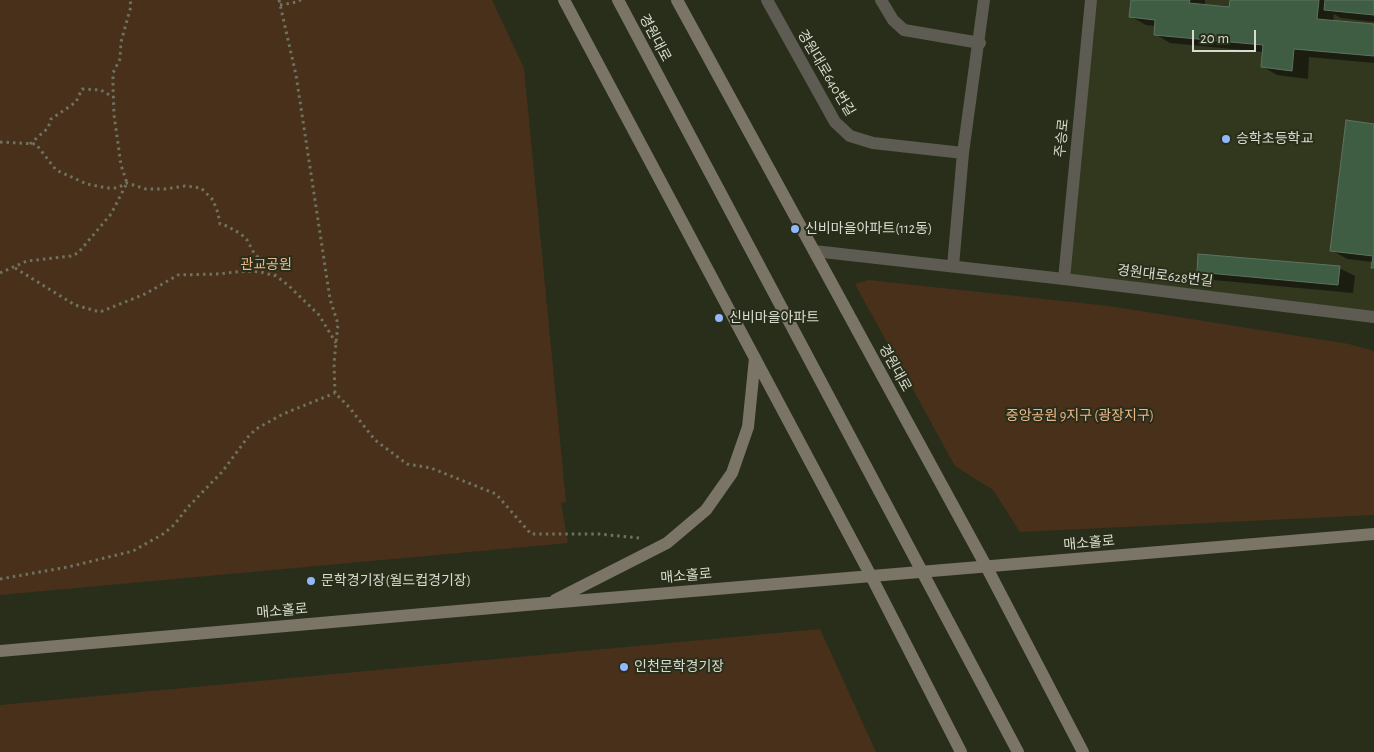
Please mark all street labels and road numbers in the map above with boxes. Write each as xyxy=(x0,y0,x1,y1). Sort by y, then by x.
street label: 경원대로 xyxy=(635,11,675,65)
street label: 경원대로640번길 xyxy=(794,27,858,119)
street label: 주승로 xyxy=(1052,118,1072,158)
street label: 경원대로628번길 xyxy=(1116,262,1214,290)
street label: 경원대로 xyxy=(875,341,915,395)
street label: 매소홀로 xyxy=(1063,532,1115,554)
street label: 매소홀로 xyxy=(660,565,712,587)
street label: 매소홀로 xyxy=(256,600,308,622)

